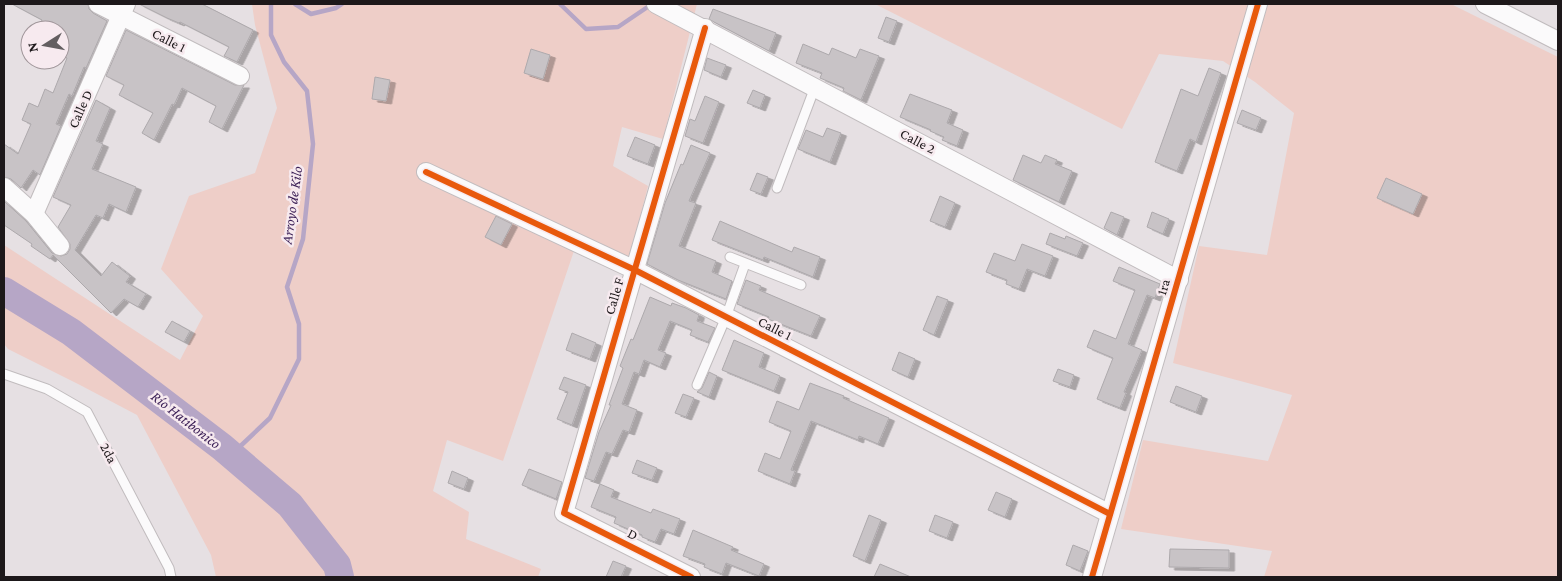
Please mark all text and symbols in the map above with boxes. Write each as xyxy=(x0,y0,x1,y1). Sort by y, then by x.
north arrow xyxy=(20,20,70,70)
street label: Calle 1 xyxy=(150,25,189,55)
text: N xyxy=(23,41,41,54)
street label: Calle D xyxy=(65,87,95,131)
street label: Calle 2 xyxy=(898,125,939,157)
water label: Arroyo de Kilo xyxy=(278,165,306,246)
street label: Calle F xyxy=(601,276,627,316)
street label: 1ra xyxy=(1153,277,1173,297)
street label: Calle 1 xyxy=(756,313,795,343)
water label: Río Hatibonico xyxy=(148,388,224,452)
street label: 2da xyxy=(97,440,121,466)
street label: D xyxy=(625,525,641,543)

